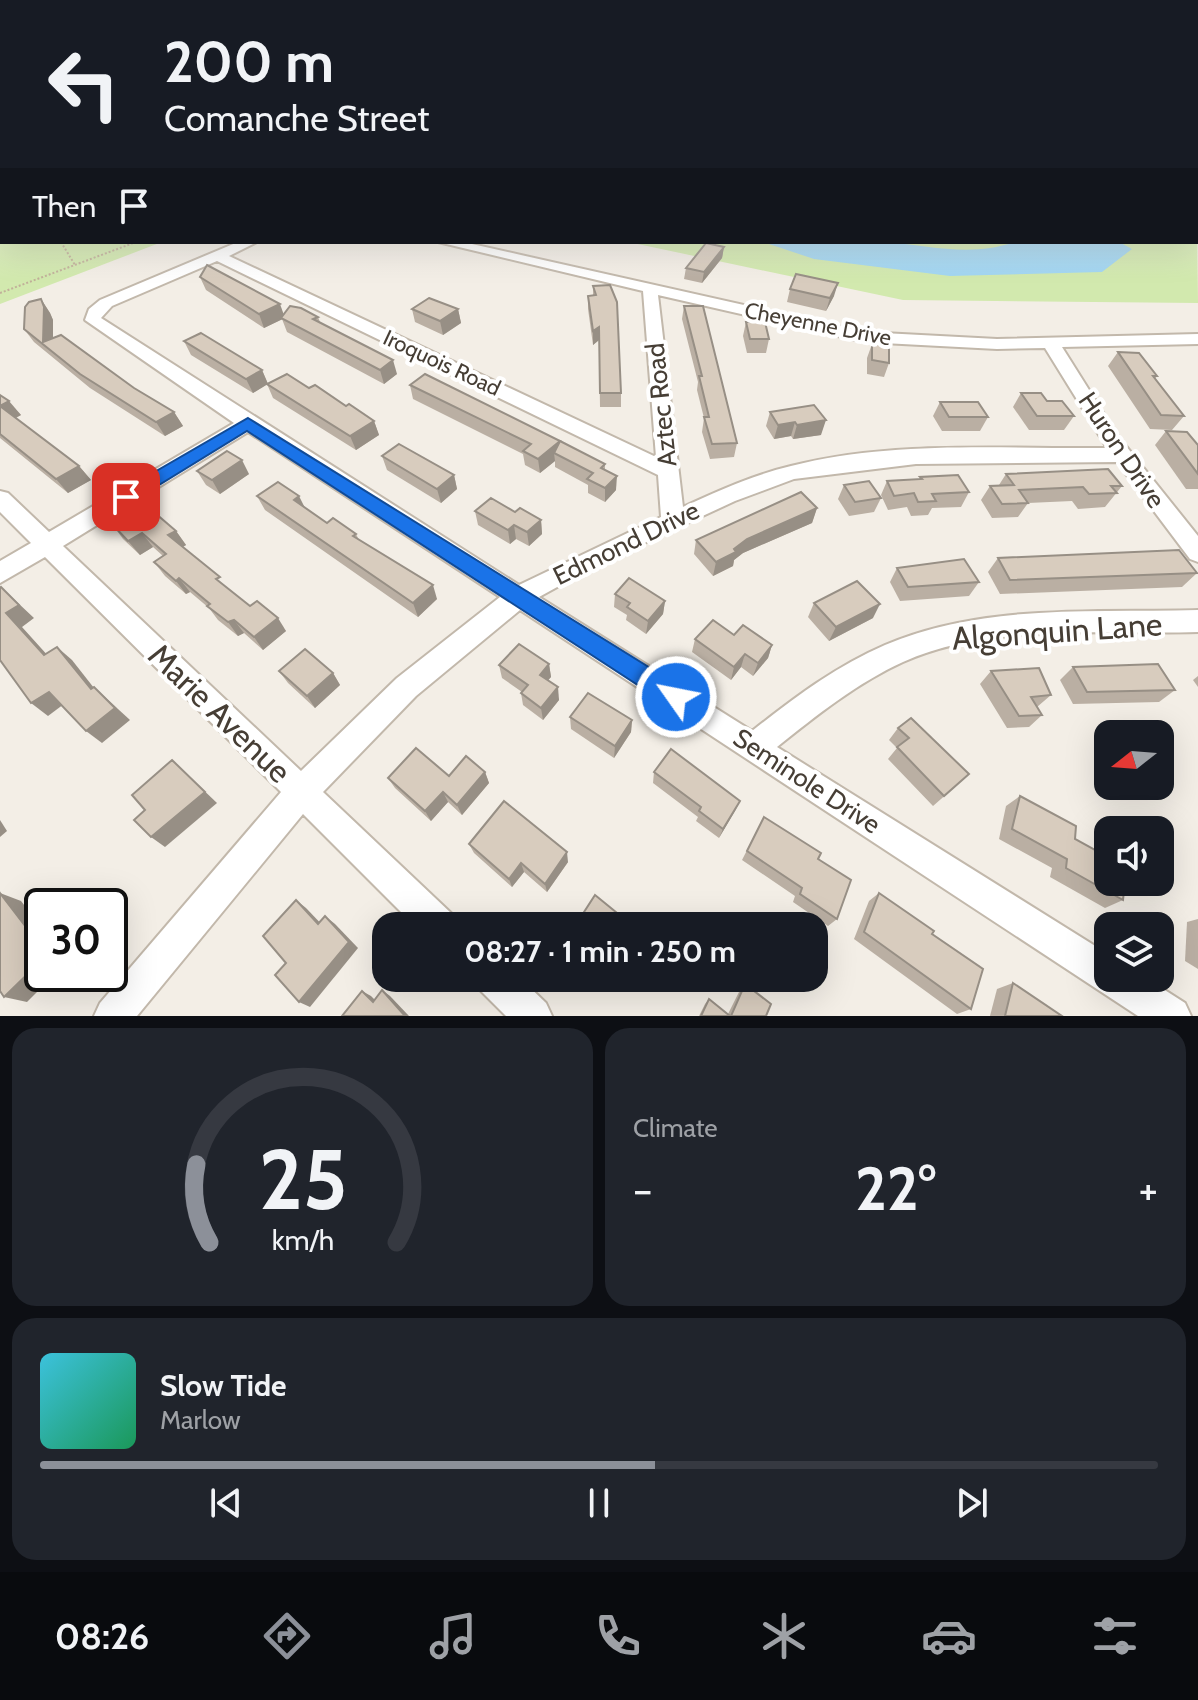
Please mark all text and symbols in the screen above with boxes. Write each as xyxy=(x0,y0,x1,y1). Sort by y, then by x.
text: 200 m xyxy=(164,28,334,96)
icon: left xyxy=(32,32,136,136)
text: Comanche Street xyxy=(164,96,429,140)
icon: arrive xyxy=(112,184,156,228)
text: Then xyxy=(32,188,96,225)
street label: Cheyenne Drive xyxy=(742,297,894,351)
street label: Iroquois Road xyxy=(379,324,505,402)
street label: Aztec Road xyxy=(639,342,683,468)
street label: Huron Drive xyxy=(1072,386,1172,514)
pin xyxy=(92,463,160,531)
icon: arrive xyxy=(104,475,148,519)
street label: Edmond Drive xyxy=(548,494,704,592)
street label: Algonquin Lane xyxy=(951,604,1163,658)
street label: Marie Avenue xyxy=(141,635,299,791)
position arrow xyxy=(634,655,718,739)
north arrow xyxy=(1094,720,1174,800)
map controls xyxy=(1094,720,1174,992)
street label: Seminole Drive xyxy=(727,722,887,840)
button: sound xyxy=(1094,816,1174,896)
speed limit sign: 30 xyxy=(24,888,128,992)
button: layers xyxy=(1094,912,1174,992)
text: 08:27 · 1 min · 250 m xyxy=(464,933,736,970)
text: Climate xyxy=(633,1112,718,1144)
text: 25 xyxy=(258,1129,347,1230)
text: 22° xyxy=(855,1152,936,1225)
text: − xyxy=(633,1163,652,1216)
text: + xyxy=(1139,1163,1158,1216)
text: km/h xyxy=(271,1222,334,1257)
text: Slow Tide xyxy=(160,1367,287,1404)
text: Marlow xyxy=(160,1404,241,1436)
icon: previous xyxy=(204,1481,248,1525)
icon: pause xyxy=(577,1481,621,1525)
icon: next xyxy=(950,1481,994,1525)
icon: directions xyxy=(259,1608,315,1664)
icon: music xyxy=(425,1608,481,1664)
icon: phone xyxy=(590,1608,646,1664)
icon: climate xyxy=(756,1608,812,1664)
icon: car xyxy=(921,1608,977,1664)
icon: filters xyxy=(1087,1608,1143,1664)
text: 08:26 xyxy=(55,1614,149,1658)

